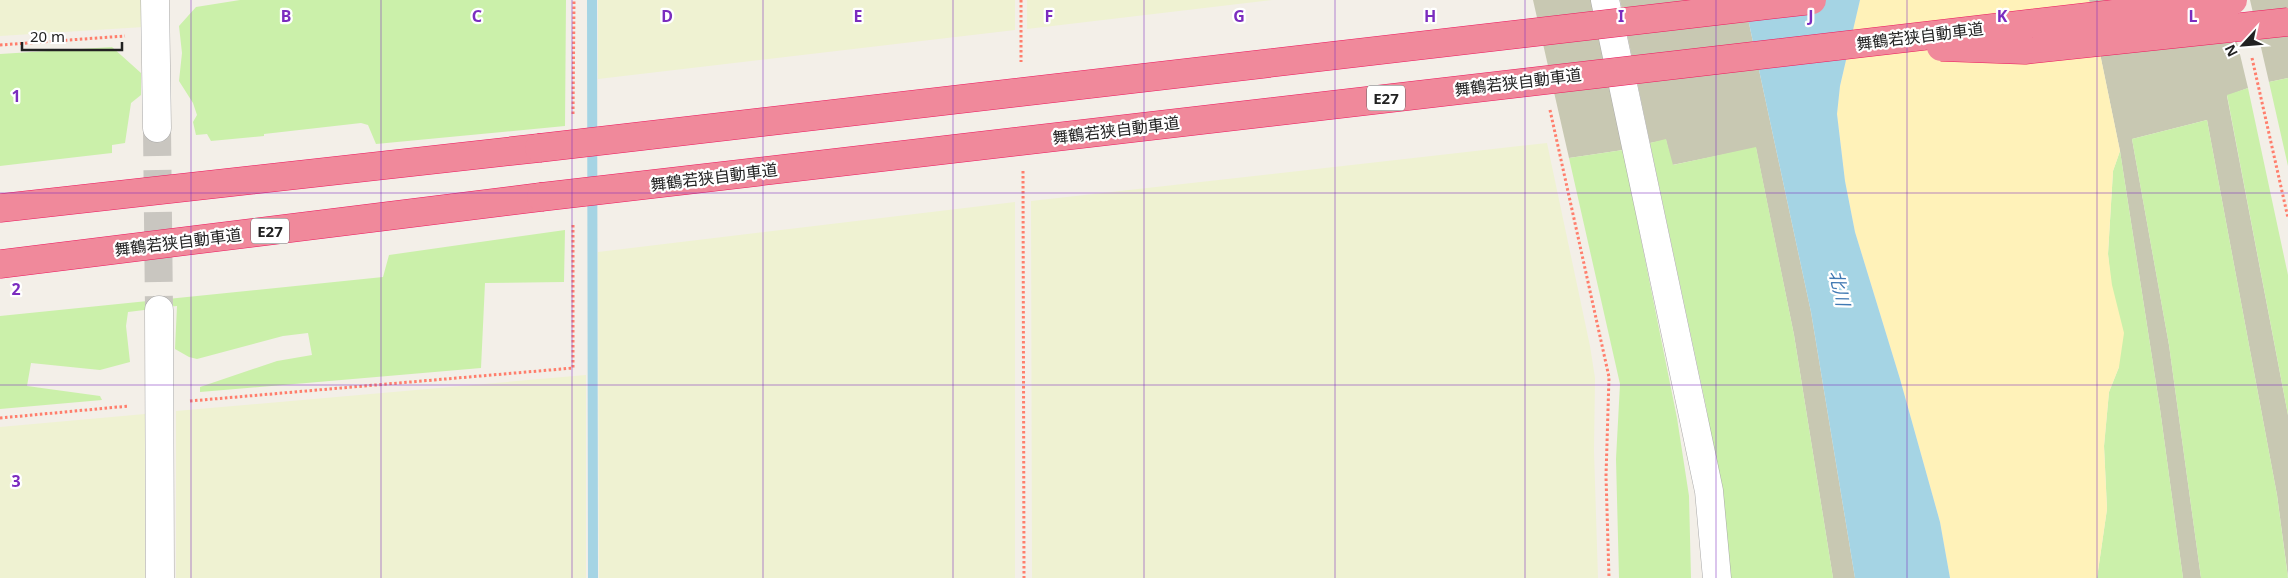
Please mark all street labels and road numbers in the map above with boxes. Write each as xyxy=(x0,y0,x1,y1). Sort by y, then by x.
street label: 舞鶴若狭自動車道 xyxy=(1855,17,1985,55)
street label: 舞鶴若狭自動車道 xyxy=(1453,63,1583,101)
road number: E27 xyxy=(1367,86,1405,110)
street label: 舞鶴若狭自動車道 xyxy=(1051,111,1181,149)
street label: 舞鶴若狭自動車道 xyxy=(649,158,779,196)
road number: E27 xyxy=(251,218,289,244)
street label: 舞鶴若狭自動車道 xyxy=(113,223,243,261)

